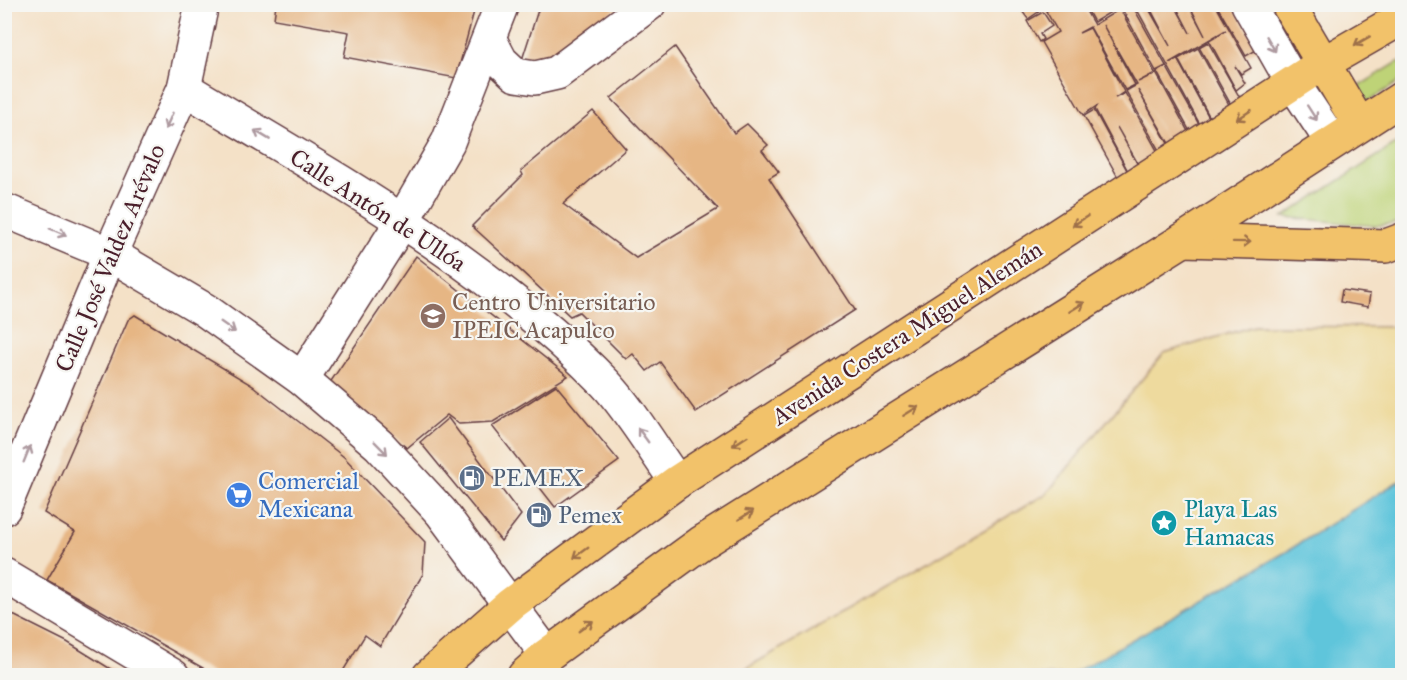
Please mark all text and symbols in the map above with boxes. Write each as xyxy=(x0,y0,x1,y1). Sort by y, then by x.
one-way arrow xyxy=(1265,35,1277,52)
one-way arrow xyxy=(1354,35,1371,47)
one-way arrow xyxy=(1306,104,1319,121)
one-way arrow xyxy=(1236,109,1253,121)
one-way arrow xyxy=(163,112,174,130)
one-way arrow xyxy=(254,128,271,140)
street label: Calle José Valdez Arévalo xyxy=(48,139,172,377)
street label: Calle Antón de Ullóa xyxy=(284,142,472,279)
one-way arrow xyxy=(1073,215,1089,227)
one-way arrow xyxy=(49,227,67,238)
street label: Avenida Costera Miguel Alemán xyxy=(765,234,1048,432)
one-way arrow xyxy=(1231,236,1251,248)
place label: Centro Universitario IPEIC Acapulco xyxy=(452,287,656,345)
school or university icon: Centro Universitario IPEIC Acapulco xyxy=(418,301,448,331)
one-way arrow xyxy=(1068,301,1085,314)
one-way arrow xyxy=(220,321,236,333)
one-way arrow xyxy=(902,405,919,417)
one-way arrow xyxy=(636,427,649,443)
one-way arrow xyxy=(733,435,749,447)
one-way arrow xyxy=(374,440,389,455)
one-way arrow xyxy=(22,446,33,464)
fuel station icon: PEMEX xyxy=(457,463,487,493)
place label: PEMEX xyxy=(492,463,584,493)
place label: Comercial Mexicana xyxy=(258,466,359,524)
supermarket icon: Comercial Mexicana xyxy=(224,480,254,510)
place label: Playa Las Hamacas xyxy=(1184,494,1277,552)
fuel station icon: Pemex xyxy=(524,500,554,530)
place label: Pemex xyxy=(558,500,622,530)
one-way arrow xyxy=(737,508,754,520)
place icon: Playa Las Hamacas xyxy=(1149,508,1179,538)
one-way arrow xyxy=(573,546,589,559)
one-way arrow xyxy=(578,620,594,632)

